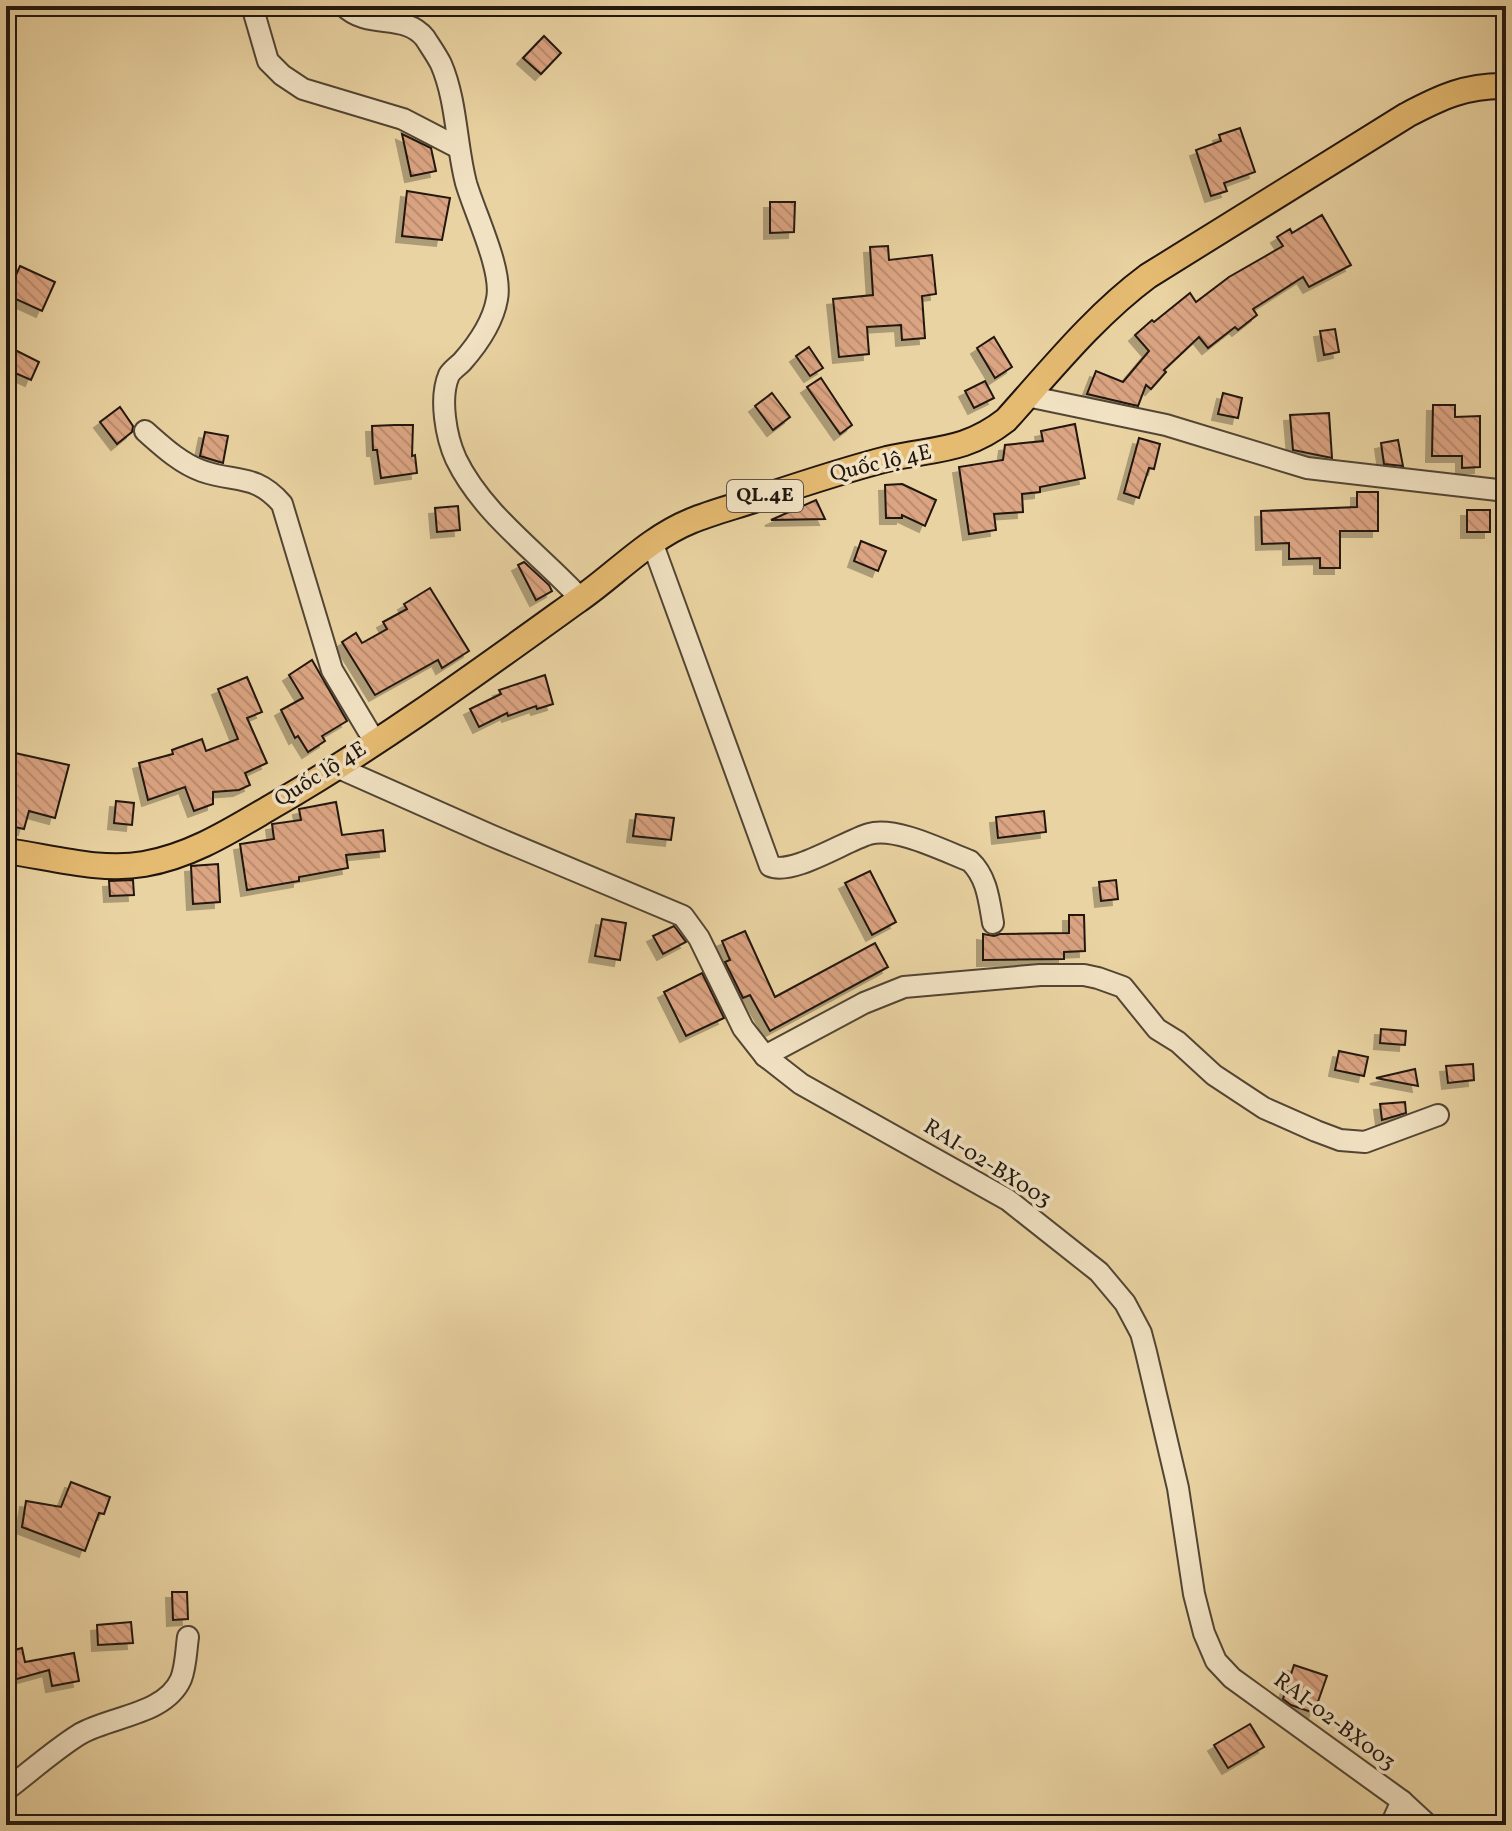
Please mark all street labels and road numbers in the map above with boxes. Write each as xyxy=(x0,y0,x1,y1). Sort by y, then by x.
street label: Quốc lộ 4E xyxy=(827,437,935,491)
road number: QL.4E xyxy=(727,480,803,512)
street label: Quốc lộ 4E xyxy=(269,734,373,816)
street label: RAI-02-BX003 xyxy=(917,1112,1057,1216)
street label: RAI-02-BX003 xyxy=(1266,1666,1402,1778)

